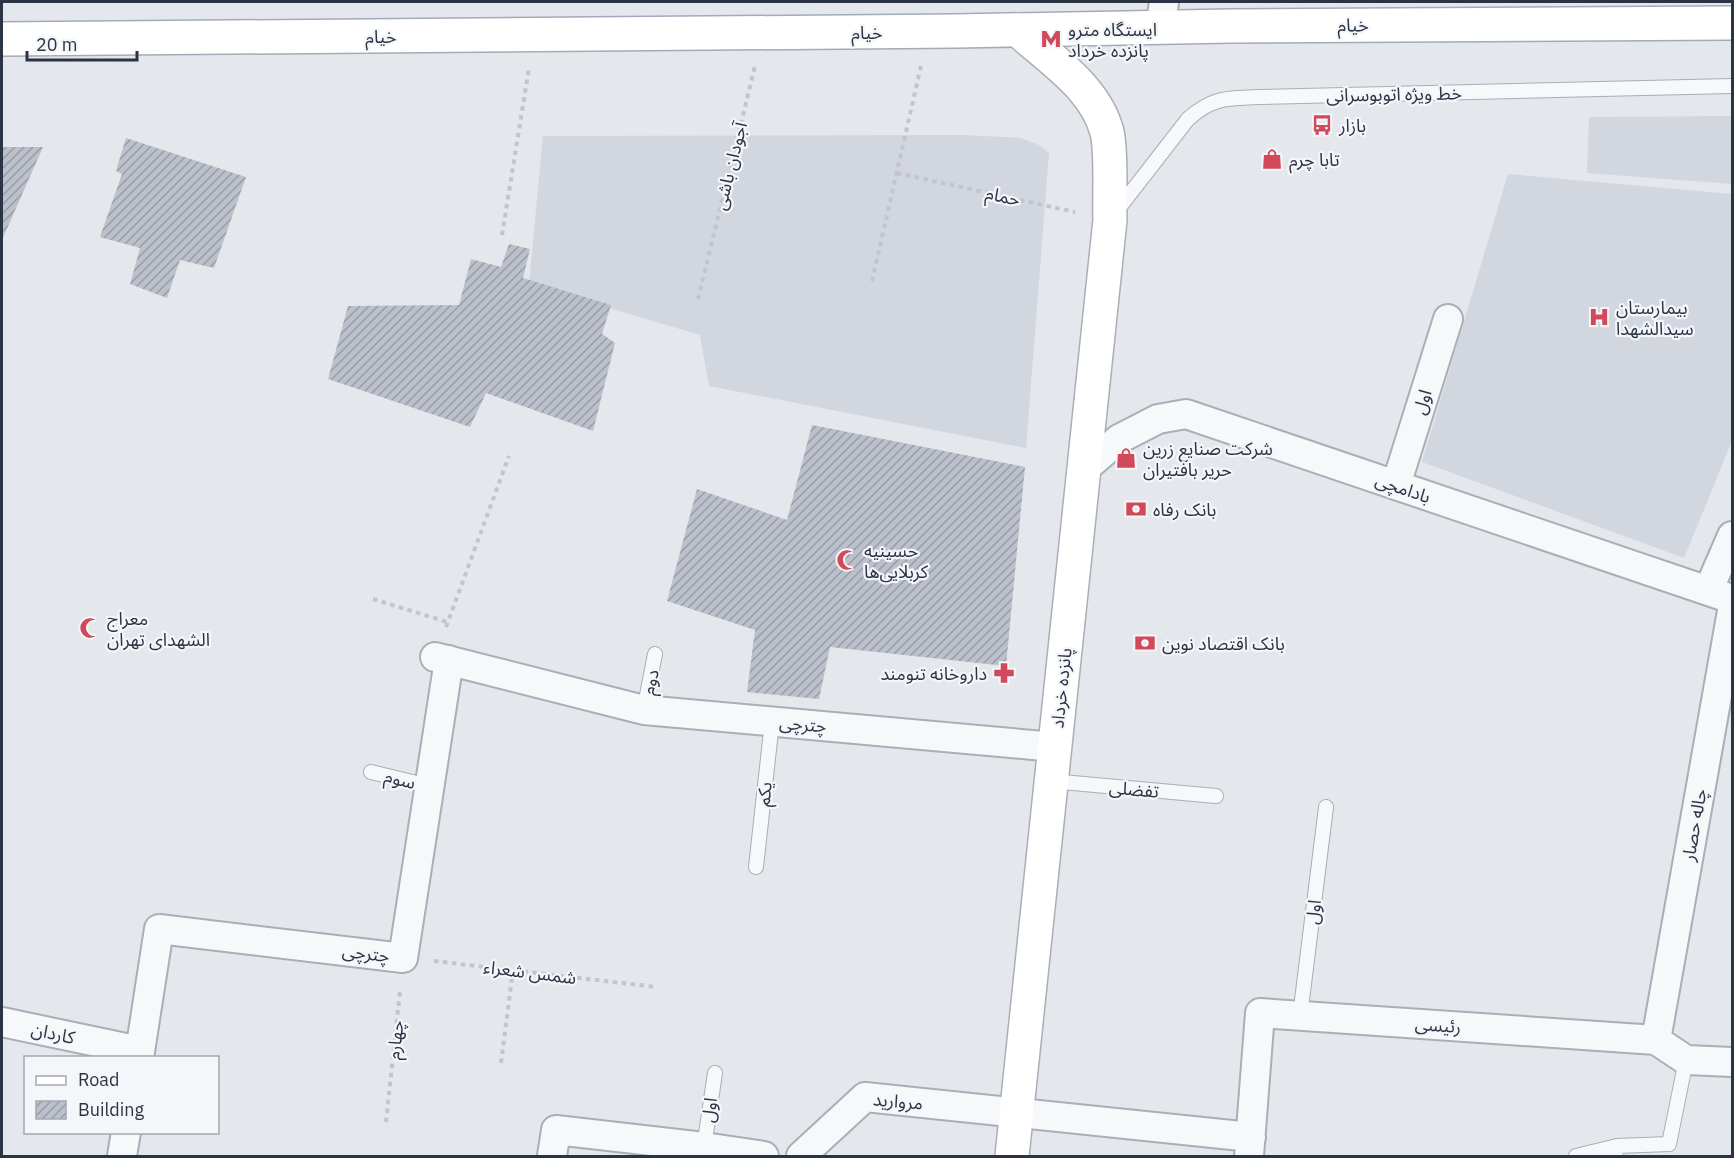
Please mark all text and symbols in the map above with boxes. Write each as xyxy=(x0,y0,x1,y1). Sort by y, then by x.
street label: خیام xyxy=(1337,13,1369,40)
place label: ایستگاه مترو پانزده خرداد xyxy=(1068,18,1157,62)
street label: خیام xyxy=(851,21,883,47)
scale bar xyxy=(27,24,136,62)
street label: خیام xyxy=(365,25,397,51)
metro station icon: ایستگاه مترو پانزده خرداد xyxy=(1039,27,1063,51)
text: 20 m xyxy=(36,33,78,56)
street label: خط ویژه اتوبوسرانی xyxy=(1326,81,1462,107)
bus stop icon: بازار xyxy=(1310,113,1334,137)
place label: بازار xyxy=(1338,114,1366,137)
street label: آجودان باشی xyxy=(708,119,752,213)
shop icon: تابا چرم xyxy=(1260,147,1284,171)
place label: تابا چرم xyxy=(1289,148,1340,174)
street label: حمام xyxy=(983,181,1022,214)
place label: بیمارستان سیدالشهدا xyxy=(1616,296,1694,340)
hospital icon: بیمارستان سیدالشهدا xyxy=(1587,305,1611,329)
street label: اول xyxy=(1407,387,1437,417)
place label: شرکت صنایع زرین حریر بافتیران xyxy=(1143,437,1273,481)
shop icon: شرکت صنایع زرین حریر بافتیران xyxy=(1114,446,1138,470)
street label: بادامچی xyxy=(1372,468,1434,508)
bank icon: بانک رفاه xyxy=(1124,497,1148,521)
place label: بانک رفاه xyxy=(1153,498,1216,521)
place label: حسینیه کربلایی‌ها xyxy=(864,539,928,583)
mosque icon: حسینیه کربلایی‌ها xyxy=(835,548,859,572)
place label: معراج الشهدای تهران xyxy=(107,607,210,651)
mosque icon: معراج الشهدای تهران xyxy=(78,616,102,640)
bank icon: بانک اقتصاد نوین xyxy=(1133,631,1157,655)
place label: بانک اقتصاد نوین xyxy=(1162,632,1285,655)
street label: پانزده خرداد xyxy=(1045,647,1077,729)
pharmacy icon: داروخانه تنومند xyxy=(992,661,1016,685)
place label: داروخانه تنومند xyxy=(881,662,987,685)
street label: دوم xyxy=(636,667,667,697)
street label: چترچی xyxy=(778,710,828,738)
street label: سوم xyxy=(381,764,418,797)
street label: تفضلی xyxy=(1108,775,1160,803)
street label: یکم xyxy=(751,781,779,808)
street label: چاله حصار xyxy=(1676,787,1712,864)
street label: اول xyxy=(1300,898,1326,926)
street label: چترچی xyxy=(341,939,391,967)
street label: شمس شعراء xyxy=(482,955,578,989)
street label: رئیسی xyxy=(1414,1012,1462,1038)
street label: کاردان xyxy=(29,1017,77,1049)
street label: چهارم xyxy=(381,1019,411,1061)
legend xyxy=(24,1056,219,1134)
text: Road xyxy=(78,1068,119,1091)
street label: مروارید xyxy=(872,1087,924,1115)
street label: اول xyxy=(696,1096,722,1124)
text: Building xyxy=(78,1098,145,1121)

